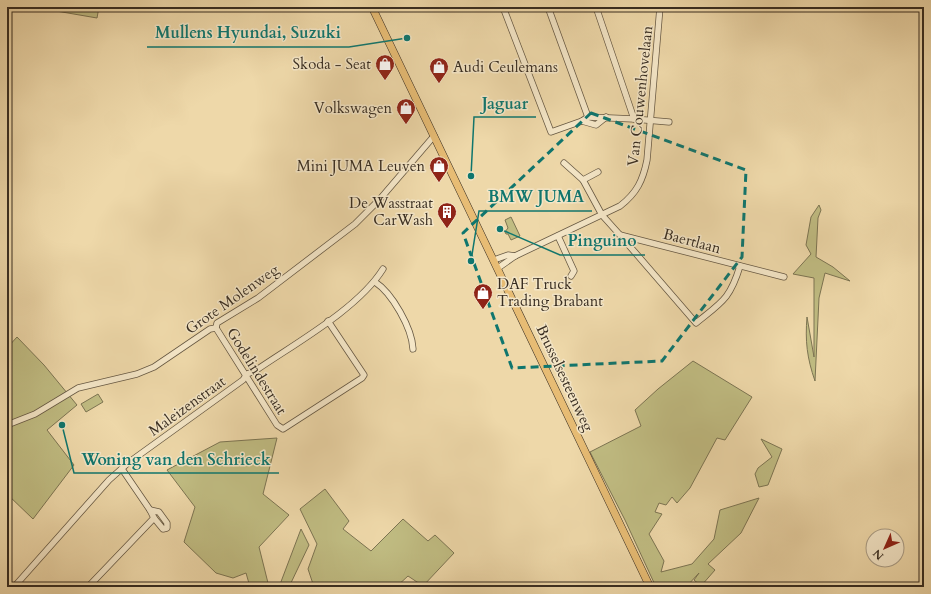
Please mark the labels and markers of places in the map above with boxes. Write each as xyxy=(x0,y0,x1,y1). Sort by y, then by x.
callout: Mullens Hyundai, Suzuki xyxy=(147,19,349,47)
shop icon: Skoda - Seat xyxy=(374,53,396,81)
place label: Skoda - Seat xyxy=(293,54,371,74)
shop icon: Audi Ceulemans xyxy=(428,56,450,84)
place label: Audi Ceulemans xyxy=(453,57,558,77)
callout: Jaguar xyxy=(474,89,536,117)
shop icon: Volkswagen xyxy=(395,97,417,125)
place label: Volkswagen xyxy=(314,98,392,118)
shop icon: Mini JUMA Leuven xyxy=(428,155,450,183)
place label: Mini JUMA Leuven xyxy=(297,156,425,176)
callout: BMW JUMA xyxy=(479,183,592,211)
place label: De Wasstraat CarWash xyxy=(349,193,434,230)
building icon: De Wasstraat CarWash xyxy=(436,201,458,229)
callout: Pinguino xyxy=(560,227,645,255)
place label: DAF Truck Trading Brabant xyxy=(497,274,603,311)
shop icon: DAF Truck Trading Brabant xyxy=(472,282,494,310)
callout: Woning van den Schrieck xyxy=(74,445,279,473)

